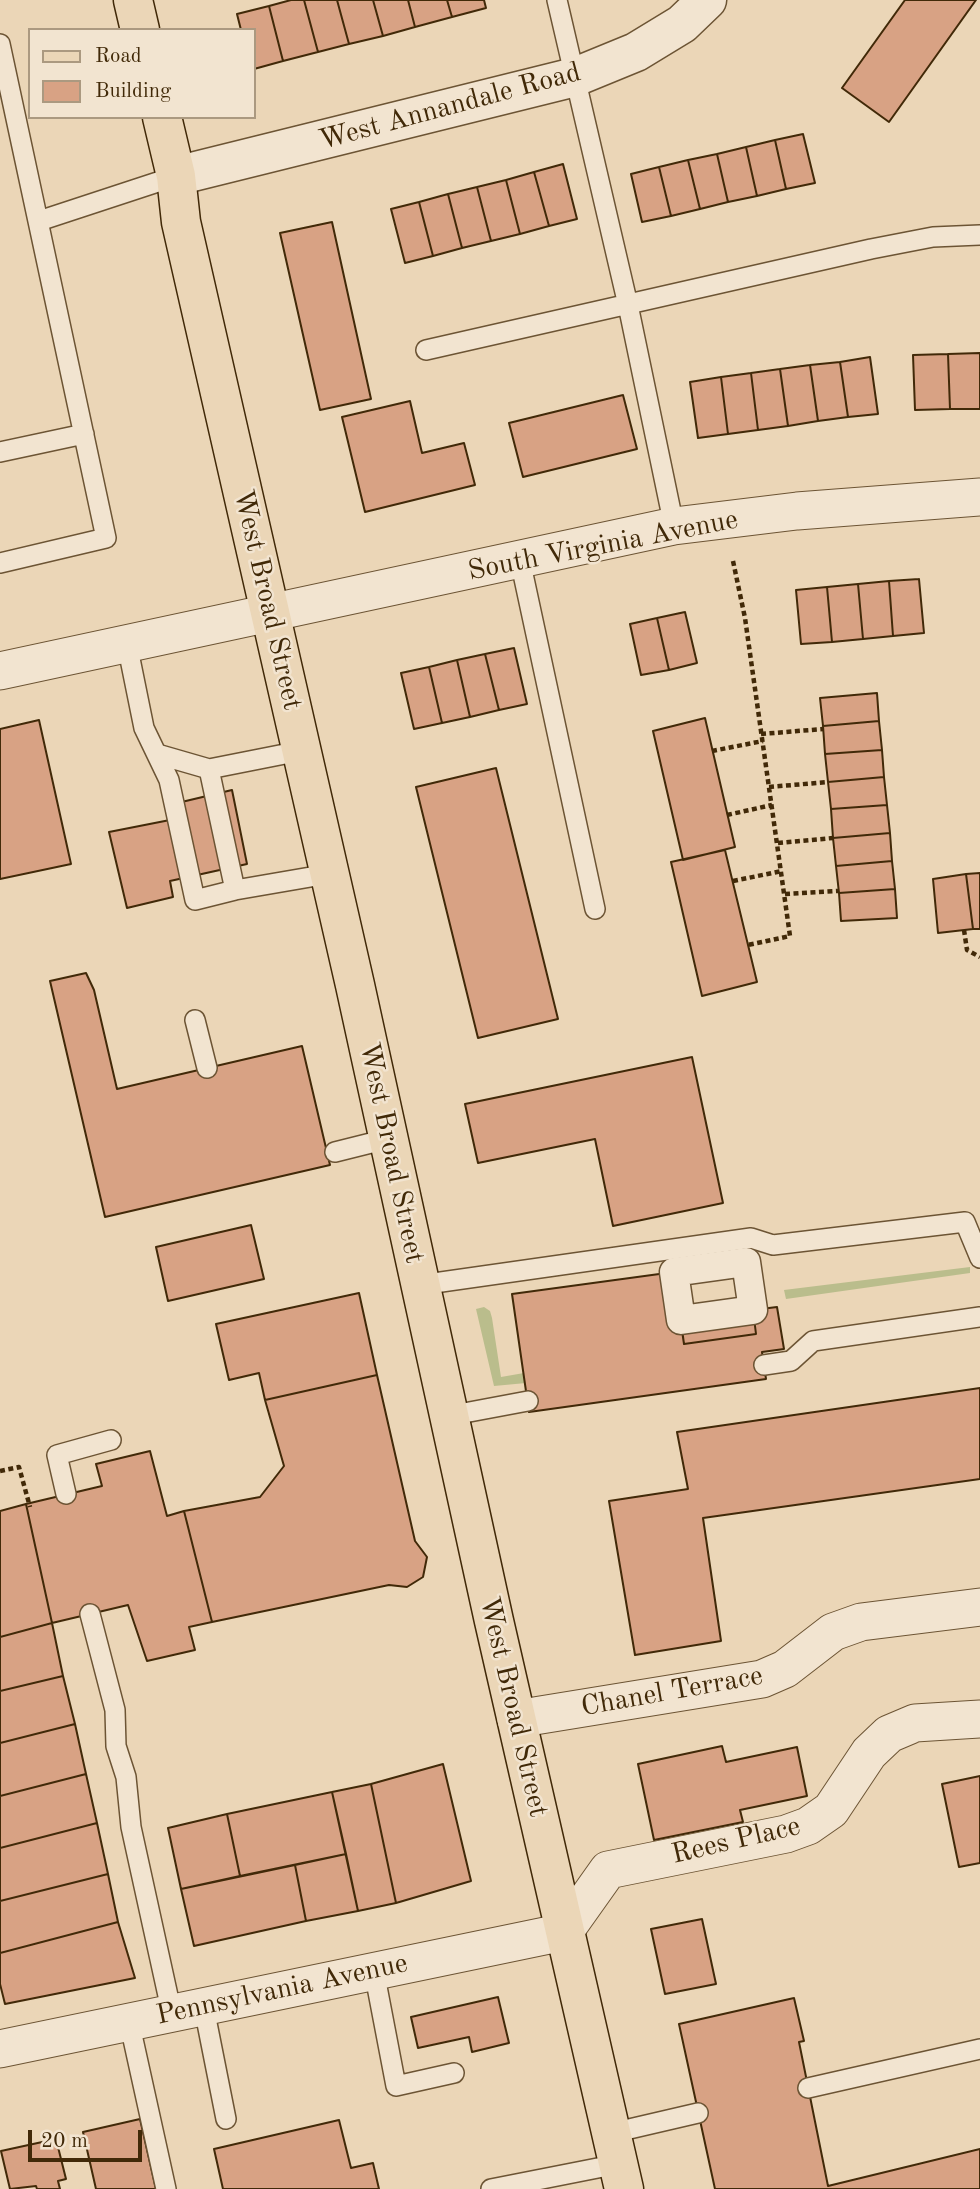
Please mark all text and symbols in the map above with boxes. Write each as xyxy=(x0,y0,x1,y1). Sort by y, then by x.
legend xyxy=(28,28,256,119)
text: Road xyxy=(95,46,142,67)
street label: West Annandale Road xyxy=(315,56,585,158)
text: Building xyxy=(95,81,171,102)
street label: West Broad Street xyxy=(225,487,309,713)
street label: South Virginia Avenue xyxy=(465,503,741,589)
street label: West Broad Street xyxy=(351,1039,431,1267)
street label: West Broad Street xyxy=(471,1594,555,1820)
street label: Chanel Terrace xyxy=(578,1659,766,1725)
street label: Rees Place xyxy=(668,1810,804,1872)
street label: Pennsylvania Avenue xyxy=(153,1947,411,2033)
scale bar xyxy=(32,2116,145,2160)
text: 20 m xyxy=(41,2131,88,2152)

